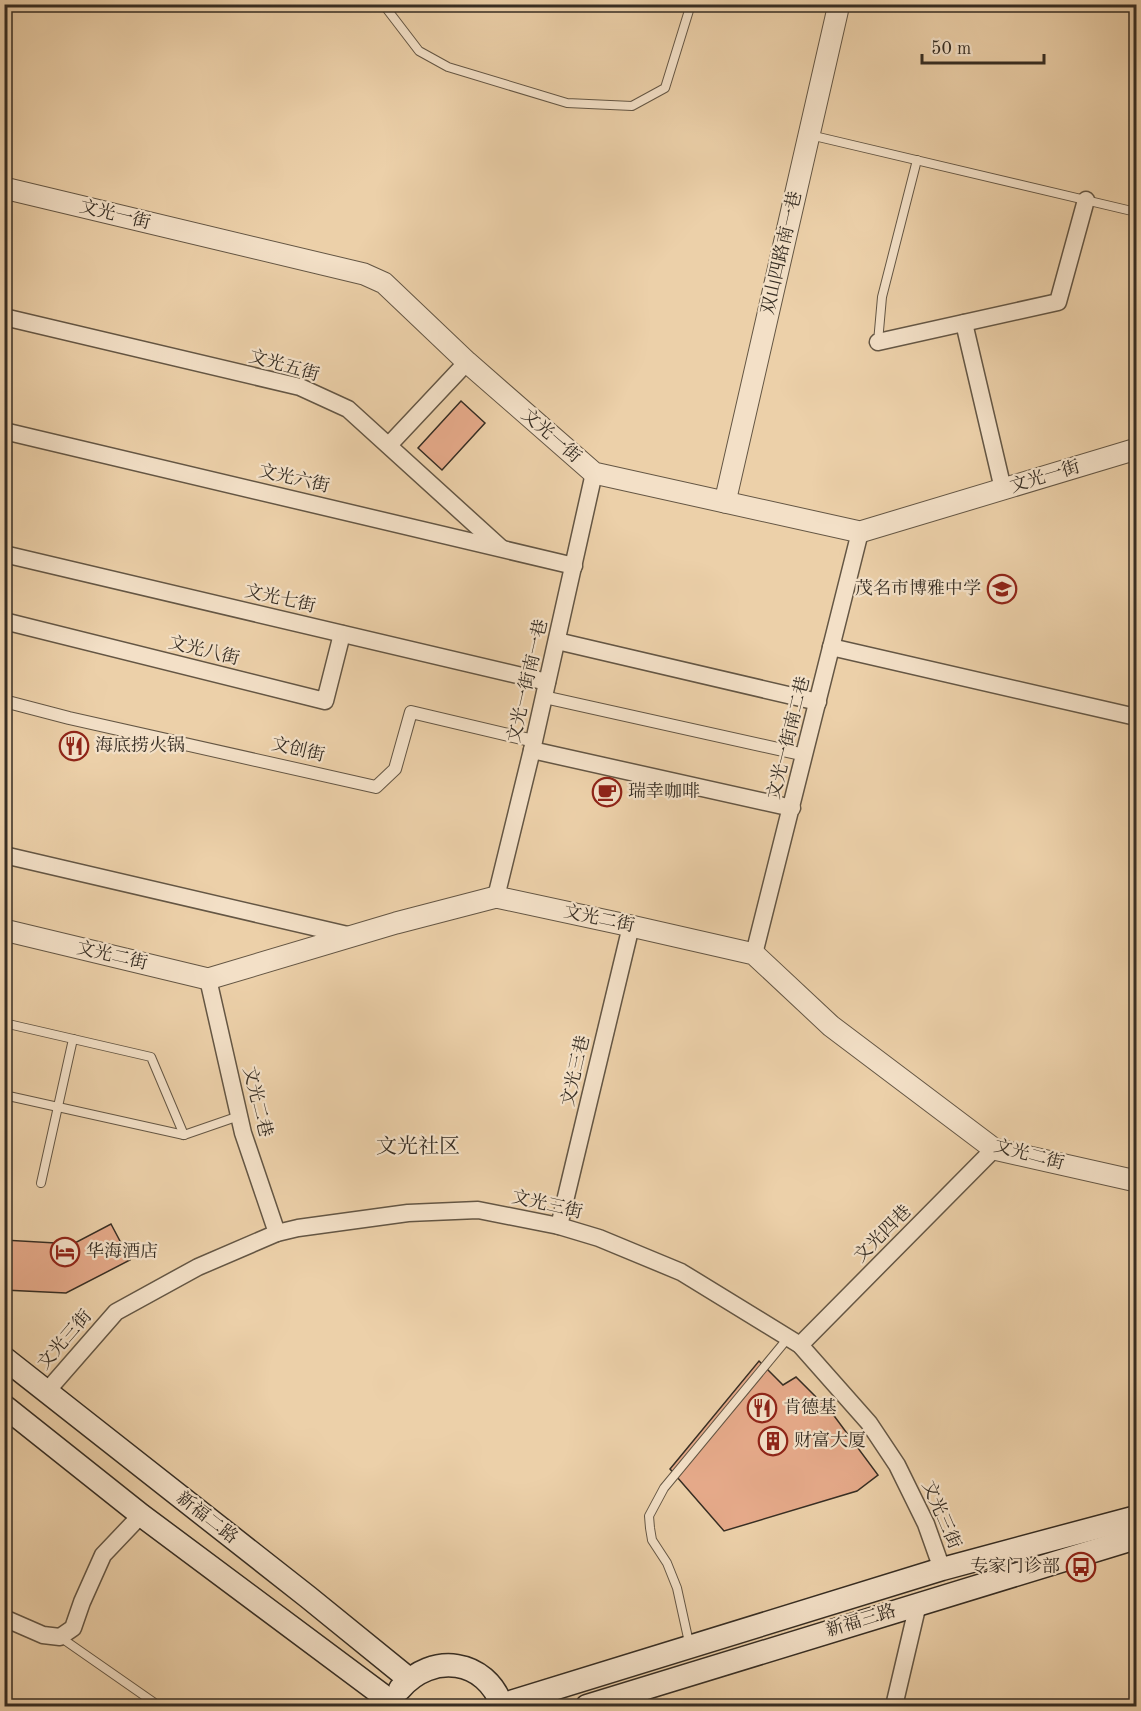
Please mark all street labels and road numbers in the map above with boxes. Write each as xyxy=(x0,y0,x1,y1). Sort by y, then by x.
street label: 双山四路南一巷 xyxy=(757,189,805,316)
street label: 文光一街 xyxy=(78,196,153,232)
street label: 文光五街 xyxy=(247,346,322,385)
street label: 文光一街 xyxy=(518,404,585,466)
street label: 文光一街 xyxy=(1007,456,1082,496)
street label: 文光六街 xyxy=(257,460,332,496)
street label: 文光七街 xyxy=(243,580,318,616)
street label: 文光一街南一巷 xyxy=(503,617,551,744)
street label: 文光八街 xyxy=(167,632,242,668)
street label: 文光一街南二巷 xyxy=(763,674,813,801)
street label: 文创街 xyxy=(270,733,327,765)
street label: 文光二街 xyxy=(562,901,637,935)
street label: 文光二街 xyxy=(75,937,150,973)
street label: 文光三巷 xyxy=(557,1033,593,1108)
street label: 文光二巷 xyxy=(240,1064,276,1139)
street label: 文光二街 xyxy=(992,1135,1067,1173)
street label: 文光三街 xyxy=(510,1186,585,1222)
street label: 文光四巷 xyxy=(850,1201,915,1266)
street label: 文光三街 xyxy=(33,1306,95,1373)
street label: 文光三街 xyxy=(919,1478,965,1552)
street label: 新福二路 xyxy=(173,1487,242,1547)
street label: 新福三路 xyxy=(823,1600,898,1640)

